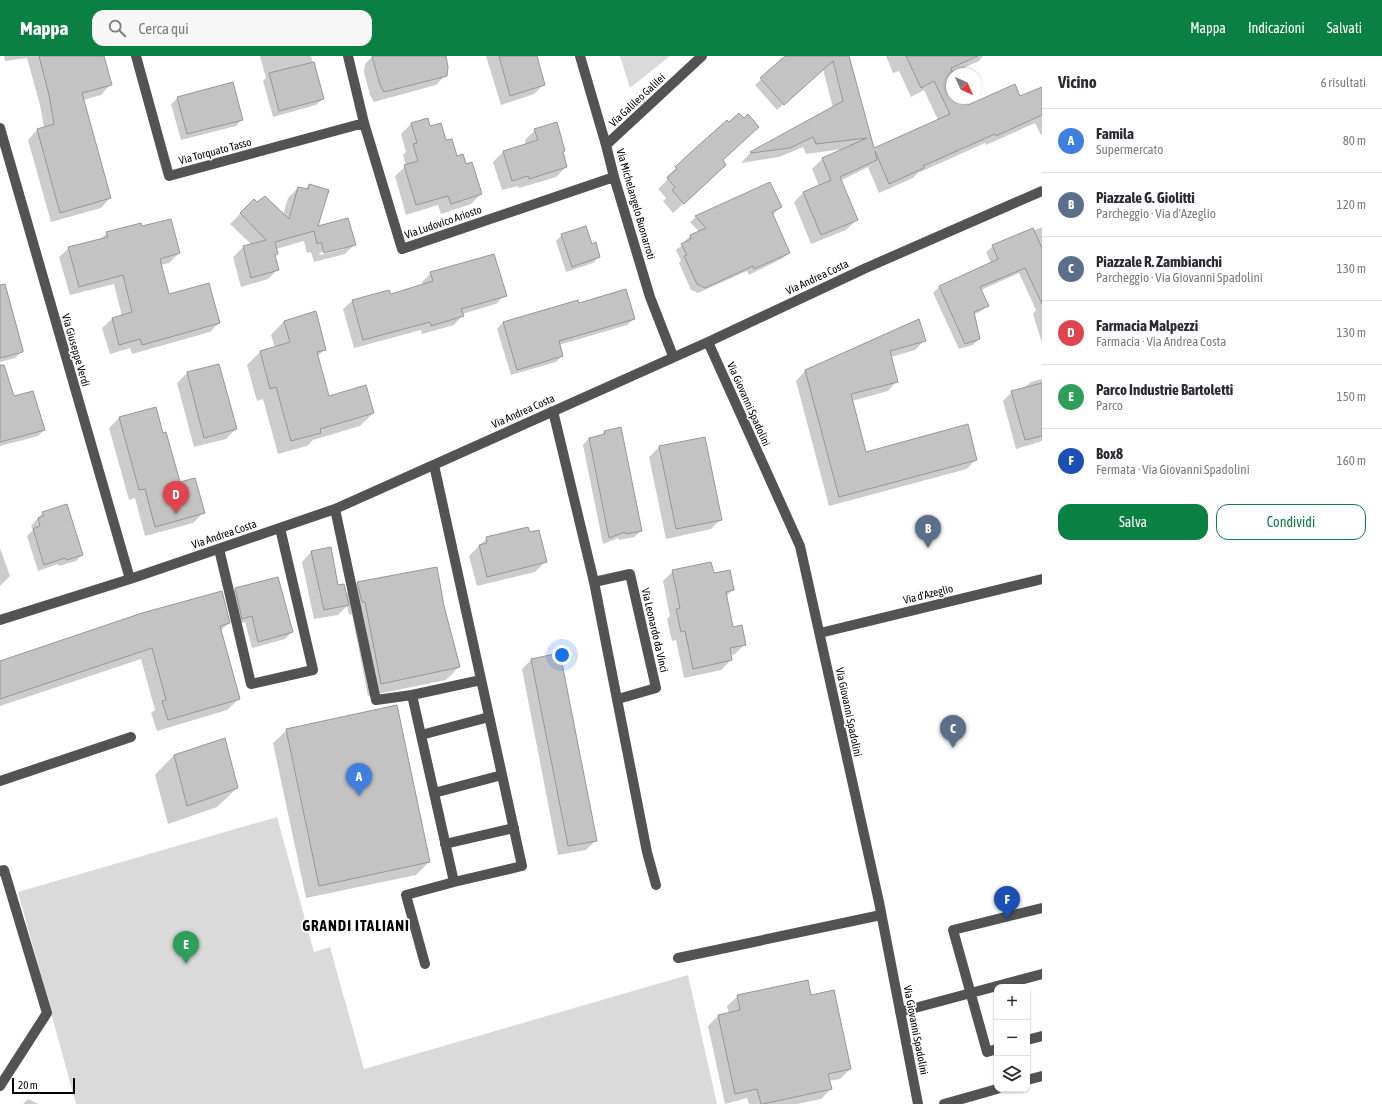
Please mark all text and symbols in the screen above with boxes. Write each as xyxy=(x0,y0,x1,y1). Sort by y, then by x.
search box xyxy=(92,10,372,46)
text: Mappa xyxy=(20,17,68,39)
icon: search xyxy=(106,17,128,39)
text: Cerca qui xyxy=(138,20,189,37)
text: Mappa xyxy=(1190,20,1226,36)
text: Indicazioni xyxy=(1248,20,1305,36)
text: Salvati xyxy=(1327,20,1362,36)
north arrow xyxy=(946,68,982,104)
street label: Via Galileo Galilei xyxy=(607,71,667,129)
text: Vicino xyxy=(1058,72,1097,92)
text: 6 risultati xyxy=(1320,75,1366,90)
text: Famila xyxy=(1096,125,1134,142)
text: A xyxy=(1068,133,1074,148)
text: 80 m xyxy=(1343,133,1366,148)
street label: Via Torquato Tasso xyxy=(177,136,253,166)
text: Supermercato xyxy=(1096,142,1163,157)
street label: Via Michelangelo Buonarroti xyxy=(614,147,658,261)
text: Piazzale G. Giolitti xyxy=(1096,189,1195,206)
text: B xyxy=(1068,197,1074,212)
text: 120 m xyxy=(1337,197,1366,212)
street label: Via Ludovico Ariosto xyxy=(403,203,483,241)
text: Parcheggio · Via d'Azeglio xyxy=(1096,206,1216,221)
text: Piazzale R. Zambianchi xyxy=(1096,253,1222,270)
street label: Via Andrea Costa xyxy=(784,257,850,297)
text: C xyxy=(1068,261,1074,276)
text: 130 m xyxy=(1337,261,1366,276)
text: Parcheggio · Via Giovanni Spadolini xyxy=(1096,270,1263,285)
street label: Via Giuseppe Verdi xyxy=(60,312,92,388)
text: Farmacia Malpezzi xyxy=(1096,317,1198,334)
text: D xyxy=(1067,325,1075,340)
text: 130 m xyxy=(1337,325,1366,340)
text: Farmacia · Via Andrea Costa xyxy=(1096,334,1226,349)
street label: Via Giovanni Spadolini xyxy=(725,360,773,448)
text: Parco Industrie Bartoletti xyxy=(1096,381,1233,398)
text: E xyxy=(1068,389,1074,404)
text: 150 m xyxy=(1337,389,1366,404)
street label: Via Andrea Costa xyxy=(490,392,556,430)
text: Parco xyxy=(1096,398,1123,413)
text: Box8 xyxy=(1096,445,1123,462)
text: F xyxy=(1068,453,1074,468)
text: 160 m xyxy=(1337,453,1366,468)
text: Fermata · Via Giovanni Spadolini xyxy=(1096,462,1250,477)
pin: D xyxy=(163,481,189,514)
button: Salva xyxy=(1058,504,1208,540)
button: Condividi xyxy=(1216,504,1366,540)
pin: B xyxy=(915,515,941,548)
street label: Via Andrea Costa xyxy=(190,517,258,551)
street label: Via d'Azeglio xyxy=(902,582,954,606)
street label: Via Leonardo da Vinci xyxy=(639,587,671,673)
your location xyxy=(552,645,572,665)
street label: Via Giovanni Spadolini xyxy=(834,666,864,758)
pin: C xyxy=(940,715,966,748)
pin: A xyxy=(346,763,372,796)
pin: F xyxy=(994,886,1020,919)
district label: GRANDI ITALIANI xyxy=(302,917,410,934)
pin: E xyxy=(173,931,199,964)
street label: Via Giovanni Spadolini xyxy=(901,984,931,1076)
map controls xyxy=(994,984,1030,1092)
button: + xyxy=(994,984,1030,1020)
button: − xyxy=(994,1020,1030,1056)
button: layers xyxy=(994,1056,1030,1092)
scale bar xyxy=(12,1076,75,1095)
text: 20 m xyxy=(18,1079,38,1091)

